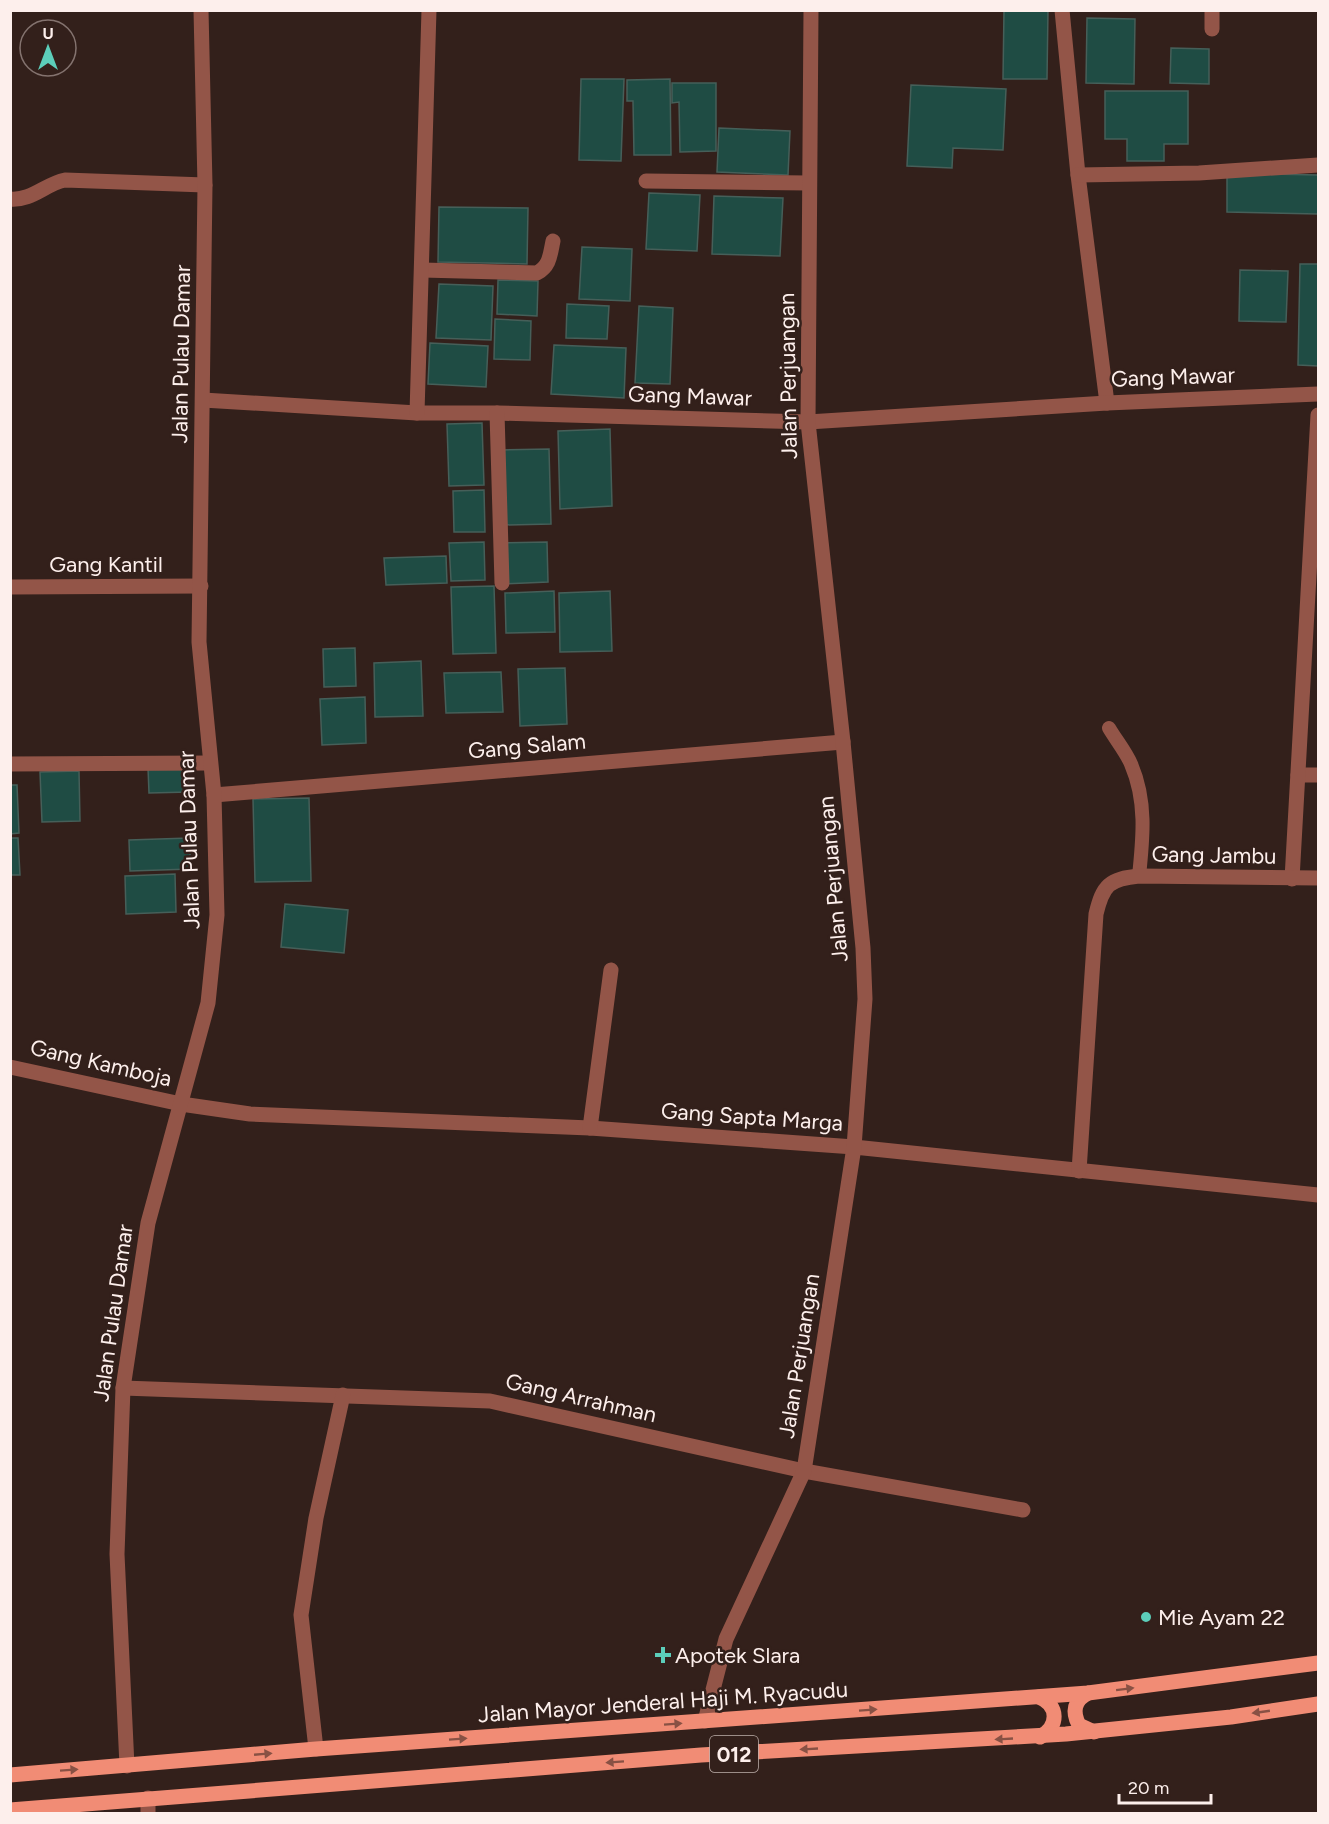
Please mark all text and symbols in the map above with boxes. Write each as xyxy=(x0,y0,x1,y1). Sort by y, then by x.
north arrow xyxy=(18,18,78,78)
text: U xyxy=(42,24,54,43)
street label: Jalan Pulau Damar xyxy=(166,264,196,444)
street label: Jalan Perjuangan xyxy=(773,293,803,459)
street label: Gang Mawar xyxy=(1111,361,1236,393)
street label: Gang Mawar xyxy=(628,380,753,412)
street label: Gang Kantil xyxy=(49,551,163,578)
street label: Gang Salam xyxy=(467,727,587,765)
street label: Jalan Pulau Damar xyxy=(172,750,206,930)
street label: Jalan Perjuangan xyxy=(812,795,854,963)
street label: Gang Jambu xyxy=(1151,840,1277,870)
street label: Gang Kamboja xyxy=(28,1034,174,1092)
street label: Gang Sapta Marga xyxy=(660,1097,844,1137)
street label: Jalan Pulau Damar xyxy=(87,1222,139,1403)
street label: Jalan Perjuangan xyxy=(773,1272,825,1440)
street label: Gang Arrahman xyxy=(503,1368,659,1428)
place label: Mie Ayam 22 xyxy=(1158,1604,1285,1631)
marker: Mie Ayam 22 xyxy=(1139,1610,1153,1624)
place label: Apotek Slara xyxy=(675,1642,800,1669)
marker: Apotek Slara xyxy=(656,1648,670,1662)
street label: Jalan Mayor Jenderal Haji M. Ryacudu xyxy=(477,1676,849,1728)
one-way arrow xyxy=(1115,1684,1134,1693)
one-way arrow xyxy=(858,1705,877,1714)
one-way arrow xyxy=(1251,1708,1270,1717)
one-way arrow xyxy=(664,1719,683,1728)
one-way arrow xyxy=(448,1734,467,1744)
one-way arrow xyxy=(994,1734,1013,1743)
road number: 012 xyxy=(710,1736,758,1772)
one-way arrow xyxy=(800,1745,819,1754)
one-way arrow xyxy=(254,1749,273,1759)
one-way arrow xyxy=(605,1757,624,1767)
one-way arrow xyxy=(59,1765,78,1775)
scale bar xyxy=(1119,1767,1210,1805)
text: 20 m xyxy=(1128,1777,1169,1799)

